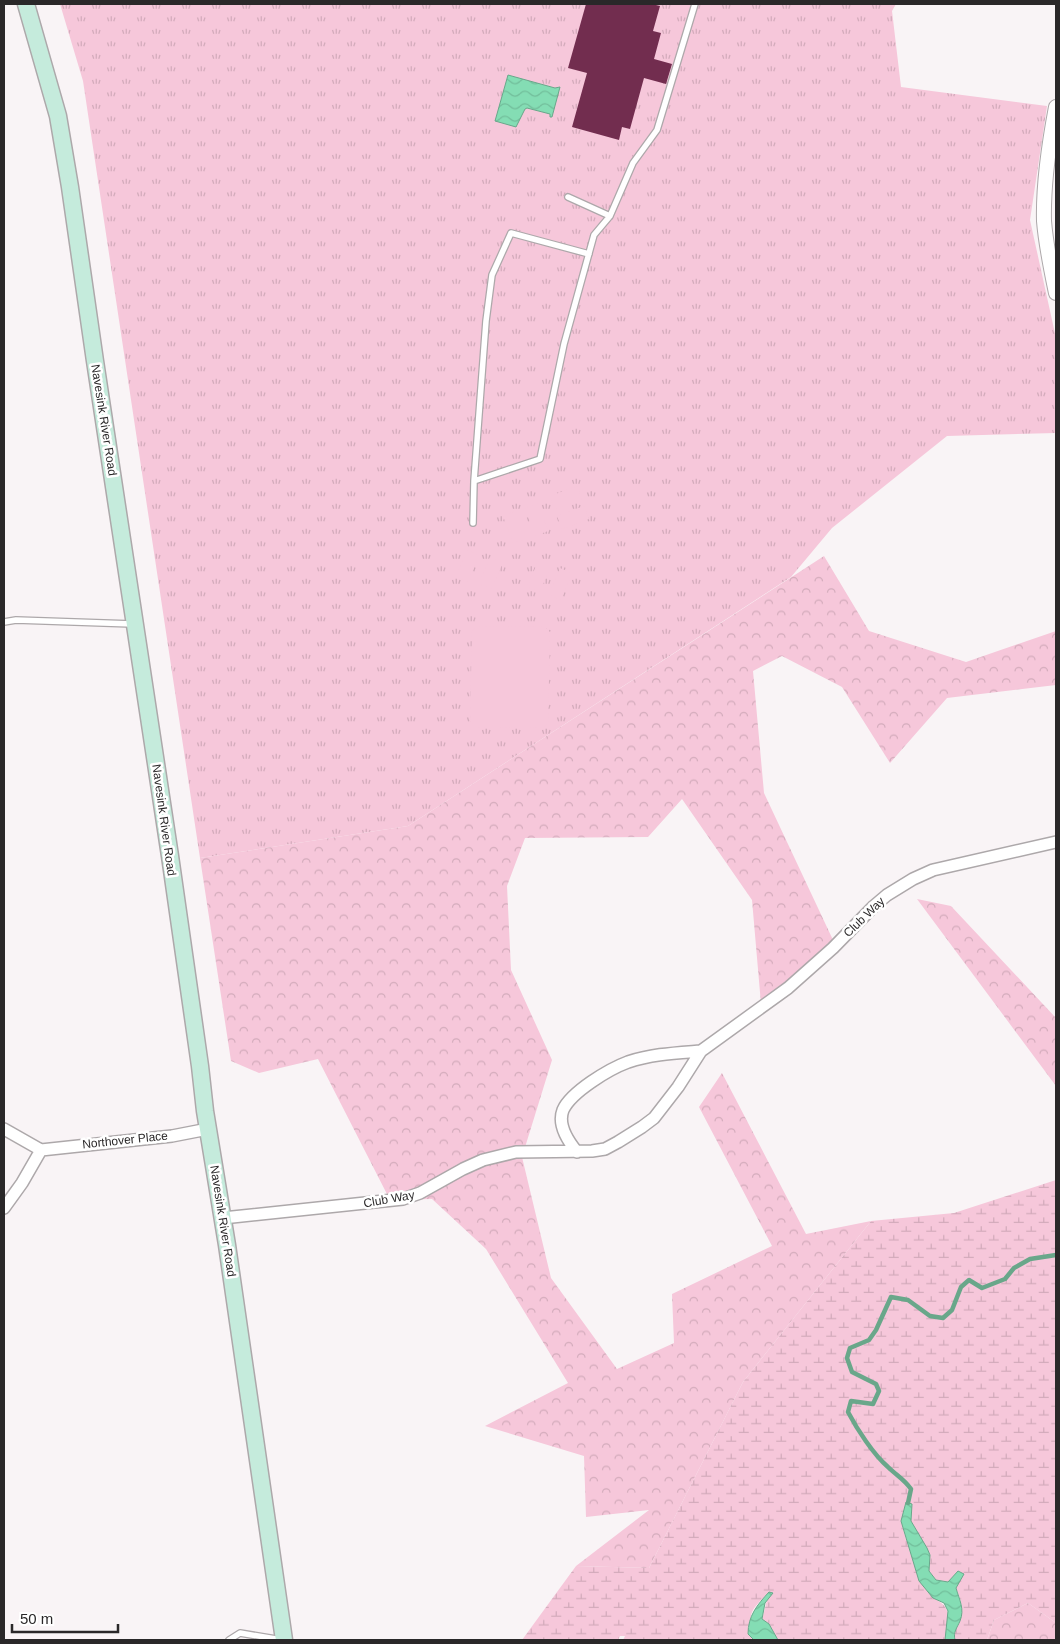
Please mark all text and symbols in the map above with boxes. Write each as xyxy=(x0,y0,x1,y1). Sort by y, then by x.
street label: Navesink River Road xyxy=(88,363,120,477)
street label: Navesink River Road xyxy=(149,763,179,877)
street label: Club Way xyxy=(841,894,887,940)
street label: Northover Place xyxy=(81,1129,169,1151)
street label: Navesink River Road xyxy=(207,1164,239,1278)
street label: Club Way xyxy=(362,1188,416,1210)
scale bar xyxy=(12,1602,119,1634)
text: 50 m xyxy=(20,1610,53,1627)

